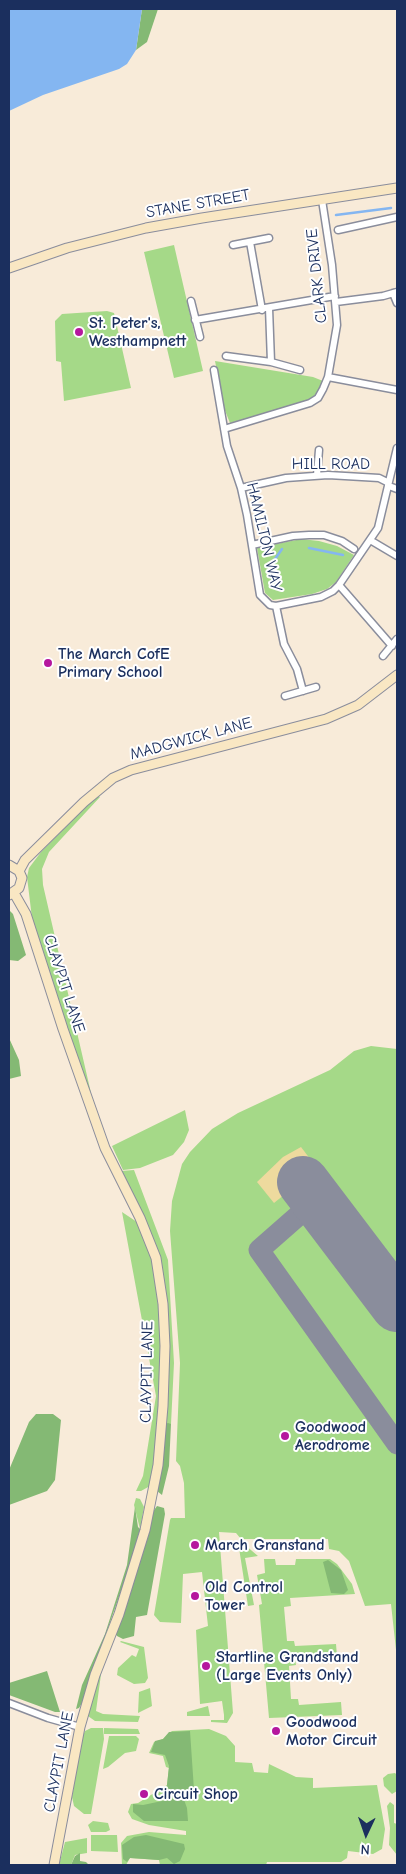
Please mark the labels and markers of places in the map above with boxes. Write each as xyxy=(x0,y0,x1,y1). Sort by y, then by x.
place label: St. Peter's, Westhampnett xyxy=(89,313,186,351)
marker: St. Peter's, Westhampnett xyxy=(73,326,85,338)
place label: The March CofE Primary School xyxy=(58,644,169,682)
marker: The March CofE Primary School xyxy=(42,657,54,669)
place label: Goodwood Aerodrome xyxy=(295,1417,370,1455)
marker: Goodwood Aerodrome xyxy=(279,1430,291,1442)
place label: March Granstand xyxy=(205,1535,325,1555)
marker: March Granstand xyxy=(189,1539,201,1551)
place label: Old Control Tower xyxy=(205,1577,283,1615)
marker: Old Control Tower xyxy=(189,1590,201,1602)
place label: Startline Grandstand (Large Events Only) xyxy=(216,1647,359,1685)
marker: Startline Grandstand (Large Events Only) xyxy=(200,1660,212,1672)
place label: Goodwood Motor Circuit xyxy=(286,1712,377,1750)
marker: Goodwood Motor Circuit xyxy=(270,1725,282,1737)
place label: Circuit Shop xyxy=(154,1784,238,1804)
marker: Circuit Shop xyxy=(138,1788,150,1800)

